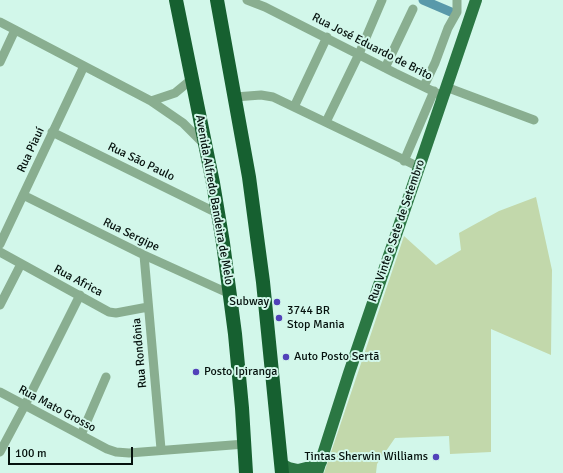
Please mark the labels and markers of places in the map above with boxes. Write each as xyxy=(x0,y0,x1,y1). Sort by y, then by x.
place label: Subway xyxy=(229,295,269,309)
marker: Subway xyxy=(272,297,282,307)
place label: 3744 BR Stop Mania xyxy=(287,304,345,332)
marker: 3744 BR Stop Mania xyxy=(274,313,284,323)
place label: Auto Posto Sertã xyxy=(294,350,379,364)
marker: Auto Posto Sertã xyxy=(281,352,291,362)
place label: Posto Ipiranga xyxy=(204,365,277,379)
marker: Posto Ipiranga xyxy=(191,367,201,377)
place label: Tintas Sherwin Williams xyxy=(305,450,428,464)
marker: Tintas Sherwin Williams xyxy=(431,452,441,462)

